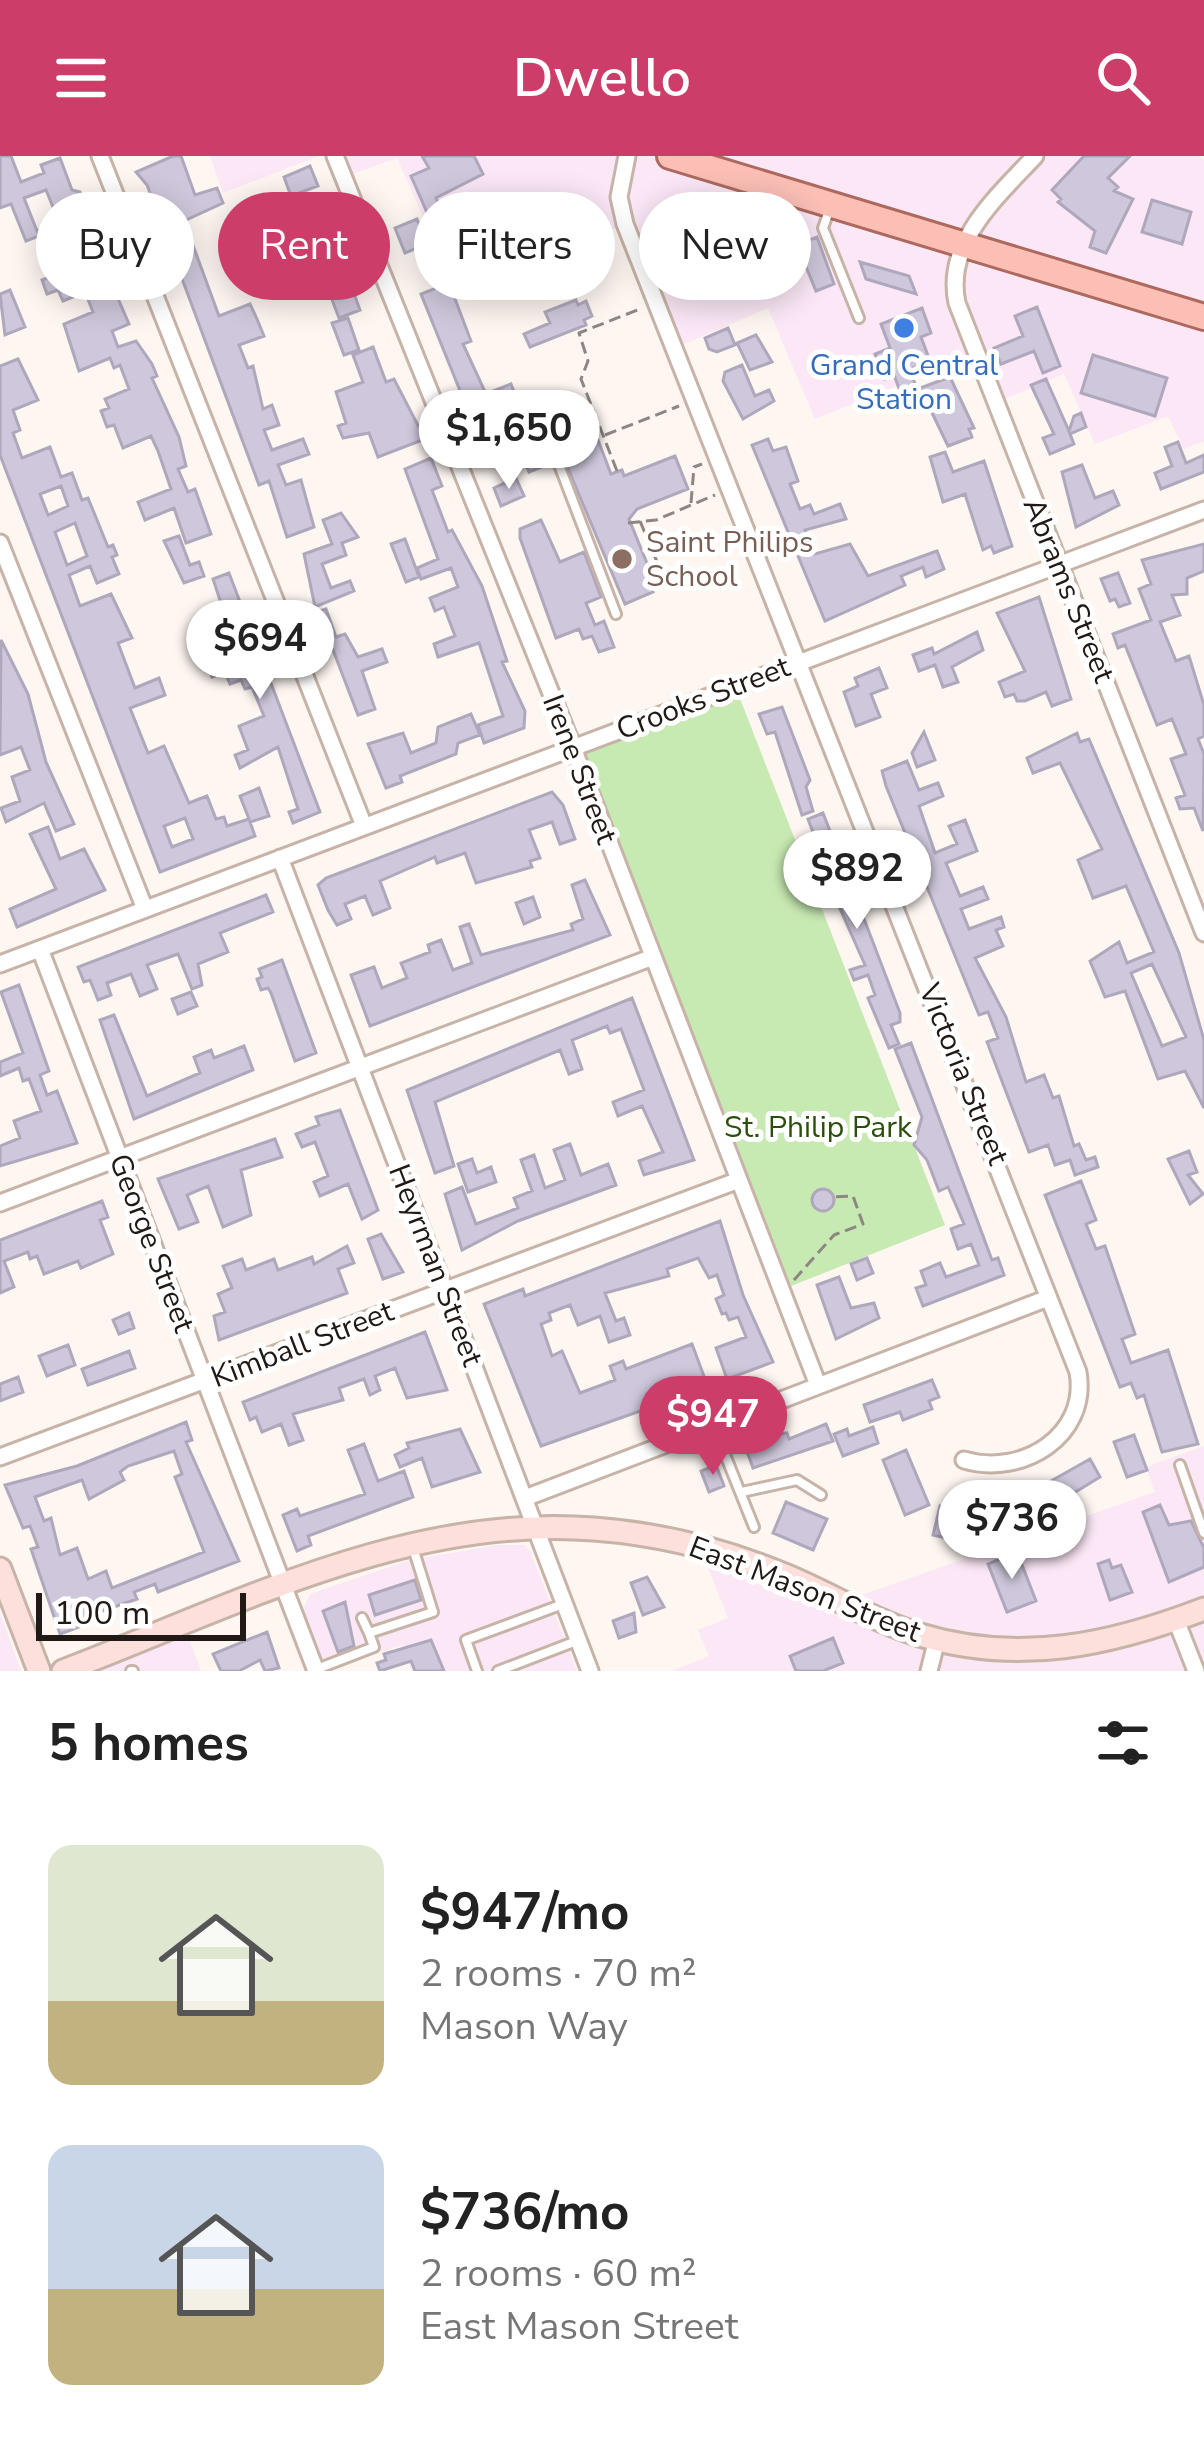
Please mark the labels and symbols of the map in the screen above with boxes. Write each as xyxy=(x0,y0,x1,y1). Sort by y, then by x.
marker: Grand Central Station xyxy=(891,315,917,341)
place label: Grand Central Station xyxy=(810,345,998,420)
pin: $1,650 xyxy=(411,390,607,492)
street label: Abrams Street xyxy=(1013,492,1124,689)
place label: Saint Philips School xyxy=(646,522,813,597)
marker: Saint Philips School xyxy=(609,546,635,572)
pin: $694 xyxy=(189,600,331,702)
street label: Crooks Street xyxy=(610,646,796,750)
street label: Irene Street xyxy=(532,689,627,850)
pin: $892 xyxy=(786,830,928,932)
street label: Victoria Street xyxy=(908,977,1019,1171)
park label: St. Philip Park xyxy=(724,1107,913,1148)
street label: George Street xyxy=(99,1148,205,1339)
street label: Heyrman Street xyxy=(378,1158,493,1372)
street label: Kimball Street xyxy=(205,1291,400,1398)
pin: $947 xyxy=(642,1376,784,1478)
pin: $736 xyxy=(941,1480,1083,1582)
street label: East Mason Street xyxy=(683,1526,927,1653)
scale bar xyxy=(36,1587,246,1640)

